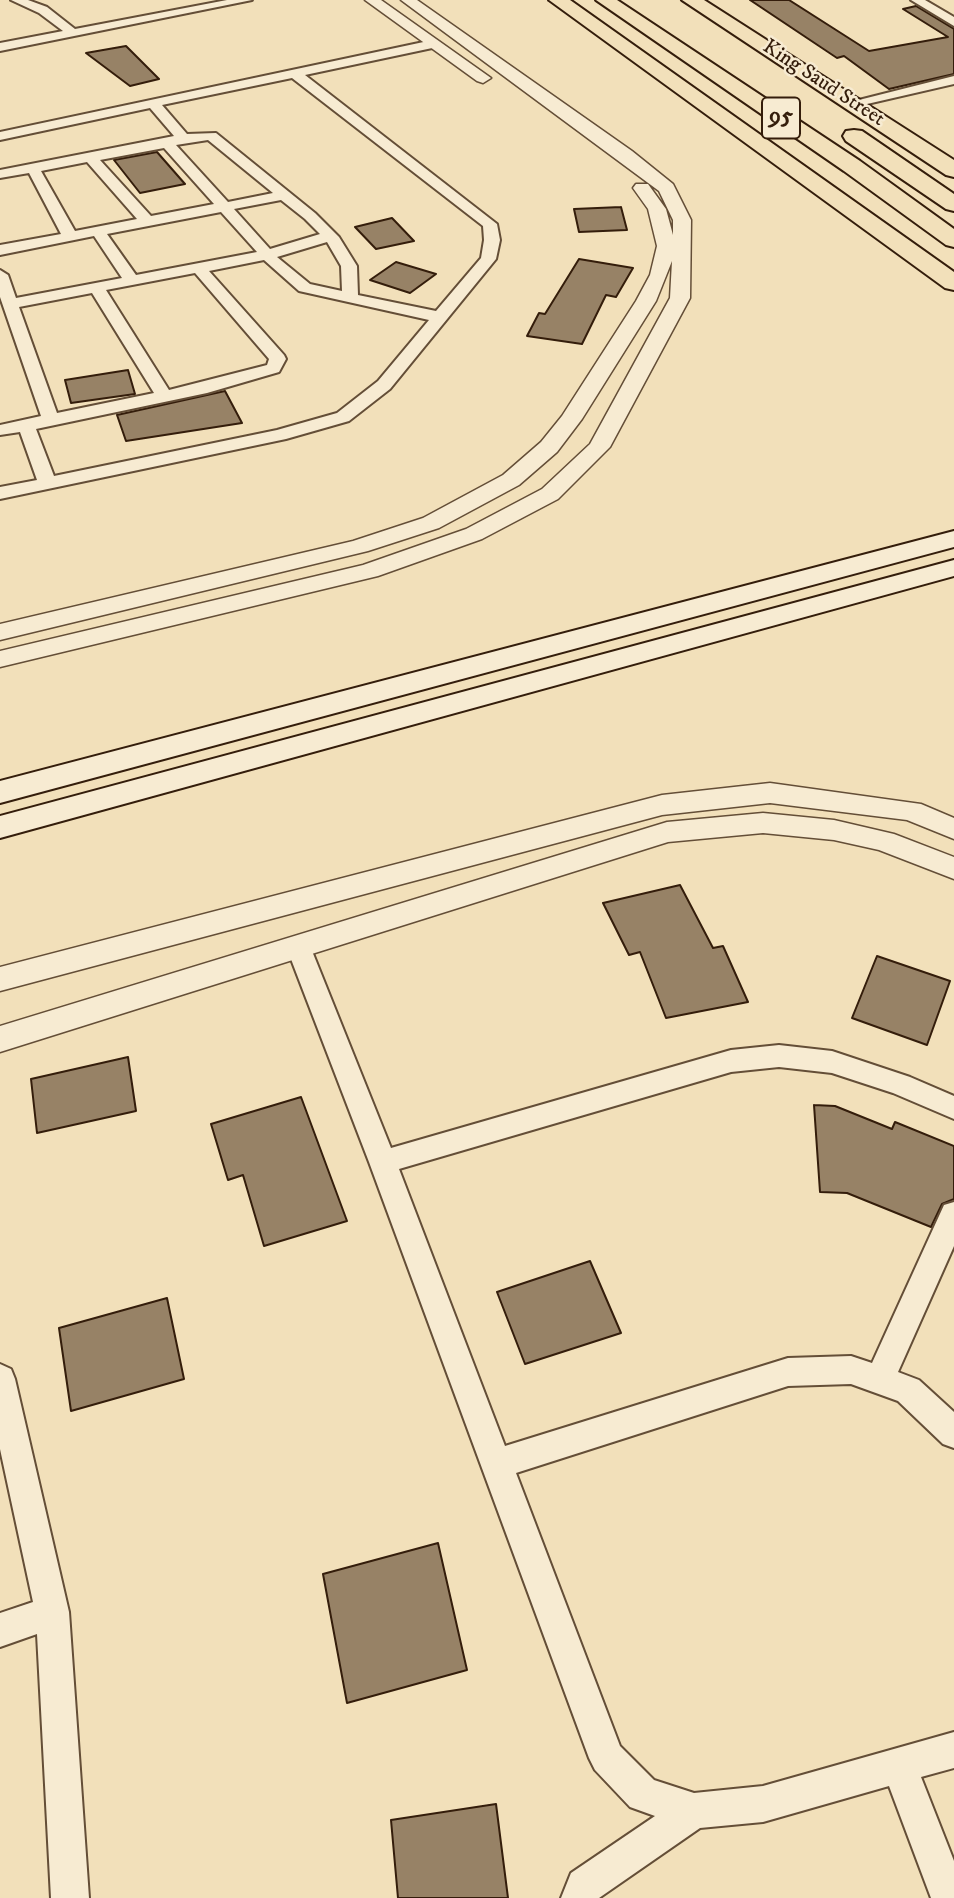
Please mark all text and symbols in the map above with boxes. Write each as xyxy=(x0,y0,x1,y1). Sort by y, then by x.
street label: King Saud Street xyxy=(757,35,889,133)
road number: 95 xyxy=(762,98,800,138)

